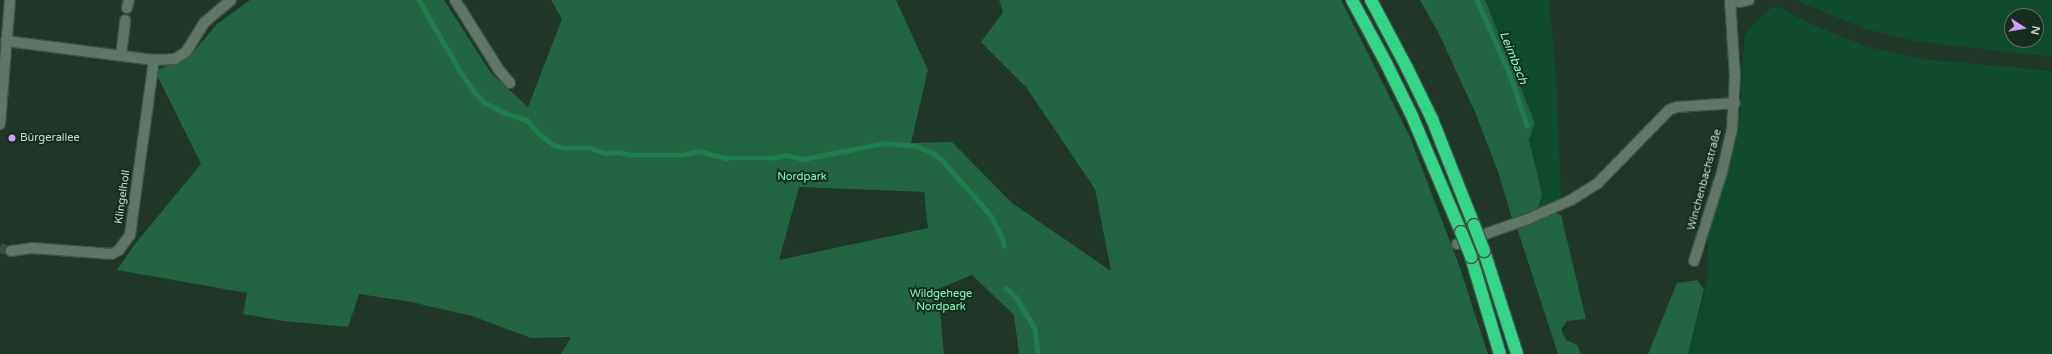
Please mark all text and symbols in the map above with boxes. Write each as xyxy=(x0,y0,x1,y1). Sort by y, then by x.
north arrow xyxy=(2004,8,2044,48)
text: N xyxy=(2028,25,2043,36)
water label: Leimbach xyxy=(1496,29,1530,87)
street label: Winchenbachstraße xyxy=(1685,128,1725,232)
place label: Bürgerallee xyxy=(20,131,80,145)
marker: Bürgerallee xyxy=(7,133,17,143)
street label: Klingelholl xyxy=(113,169,133,225)
park label: Nordpark xyxy=(777,170,827,184)
park label: Wildgehege Nordpark xyxy=(910,288,972,314)

